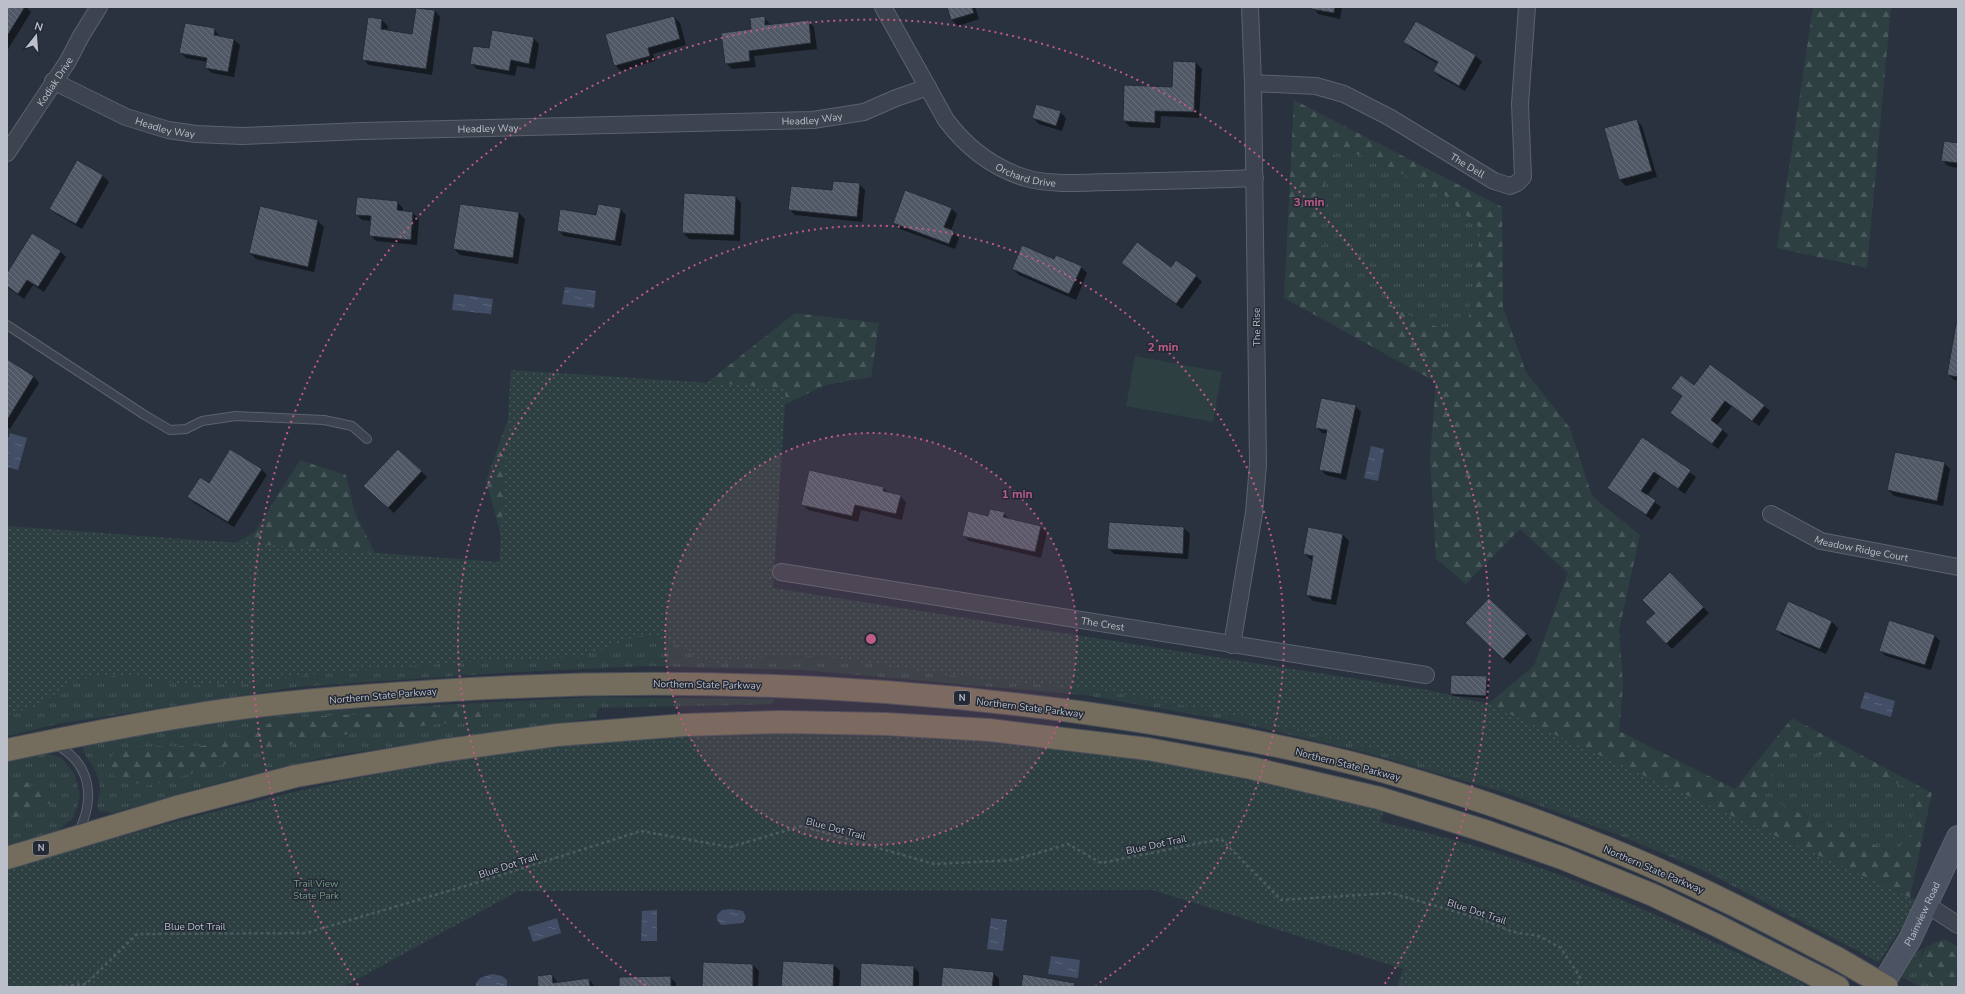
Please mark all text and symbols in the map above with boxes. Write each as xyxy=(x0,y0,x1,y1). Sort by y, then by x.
north arrow xyxy=(16,16,56,56)
text: N xyxy=(33,19,45,35)
street label: Kodiak Drive xyxy=(34,55,77,109)
street label: Headley Way xyxy=(782,109,844,129)
street label: Headley Way xyxy=(133,114,196,142)
street label: Headley Way xyxy=(458,121,520,137)
street label: The Dell xyxy=(1447,150,1487,182)
street label: Orchard Drive xyxy=(993,160,1056,191)
text: 3 min xyxy=(1293,194,1325,210)
street label: The Rise xyxy=(1250,307,1264,346)
text: 2 min xyxy=(1147,339,1179,355)
text: 1 min xyxy=(1001,486,1033,502)
street label: Meadow Ridge Court xyxy=(1812,533,1910,565)
street label: The Crest xyxy=(1080,614,1126,635)
centre of rings xyxy=(864,632,878,646)
street label: Northern State Parkway xyxy=(653,677,762,693)
street label: Northern State Parkway xyxy=(329,684,438,708)
road number: N xyxy=(954,691,970,705)
street label: Northern State Parkway xyxy=(975,694,1085,722)
street label: Northern State Parkway xyxy=(1294,745,1403,785)
street label: Blue Dot Trail xyxy=(804,814,867,844)
street label: Blue Dot Trail xyxy=(1125,832,1188,858)
road number: N xyxy=(33,841,49,855)
street label: Northern State Parkway xyxy=(1601,842,1707,898)
street label: Blue Dot Trail xyxy=(477,850,540,882)
park label: Trail View State Park xyxy=(293,877,340,903)
street label: Plainview Road xyxy=(1901,880,1944,949)
street label: Blue Dot Trail xyxy=(1445,896,1508,928)
street label: Blue Dot Trail xyxy=(164,920,226,934)

